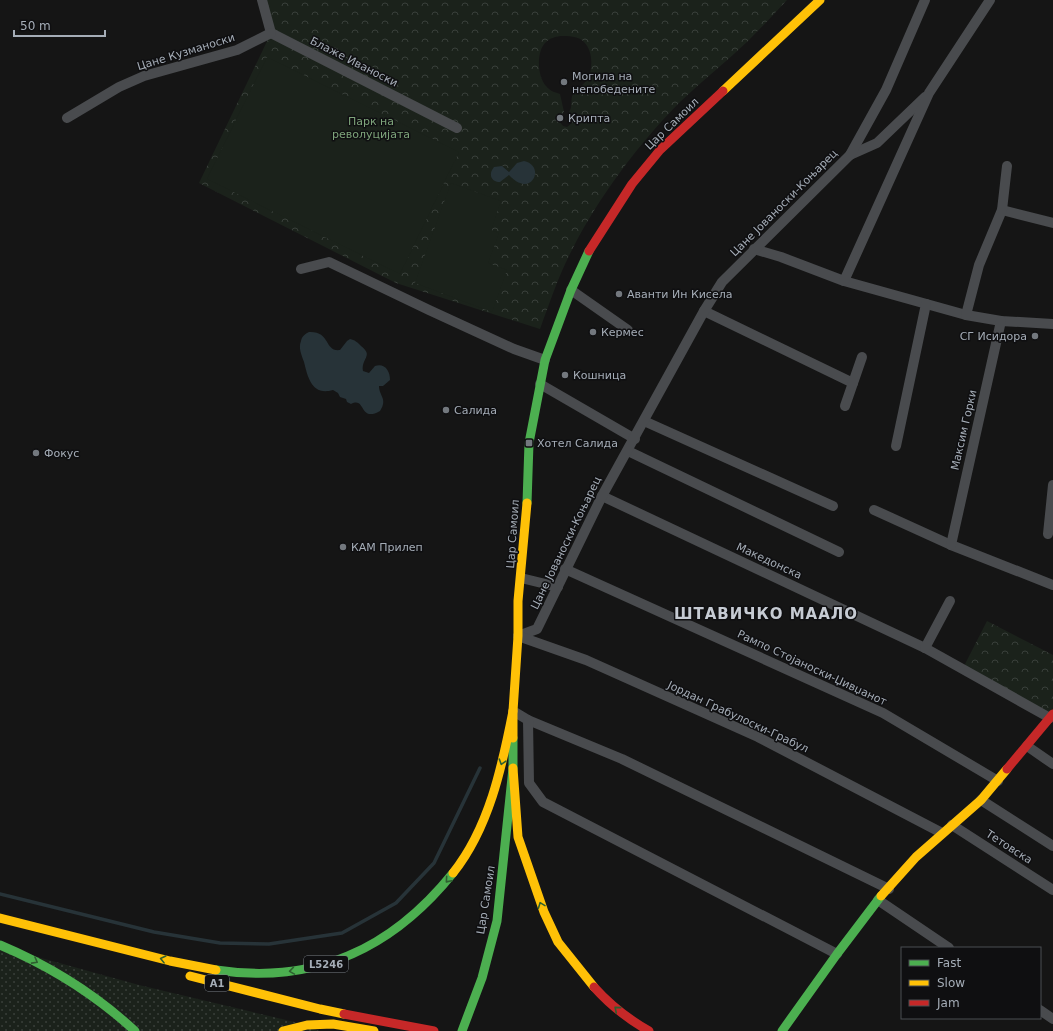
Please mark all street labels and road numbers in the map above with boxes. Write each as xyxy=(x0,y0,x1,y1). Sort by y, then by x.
street label: Цане Кузманоски xyxy=(135,31,237,73)
street label: Блаже Иваноски xyxy=(308,34,400,90)
street label: Цар Самоил xyxy=(643,95,701,153)
street label: Цане Јованоски-Коњарец xyxy=(728,147,840,259)
street label: Максим Горки xyxy=(948,389,980,471)
street label: Цане Јованоски-Коњарец xyxy=(528,475,604,611)
street label: Цар Самоил xyxy=(504,499,522,569)
street label: Македонска xyxy=(734,540,804,582)
street label: Рампо Стојаноски-Џивџанот xyxy=(735,628,889,709)
street label: Јордан Грабулоски-Грабул xyxy=(665,678,811,755)
street label: Тетовска xyxy=(983,827,1035,867)
street label: Цар Самоил xyxy=(474,865,498,935)
road number: L5246 xyxy=(304,956,348,972)
road number: A1 xyxy=(205,975,229,991)

